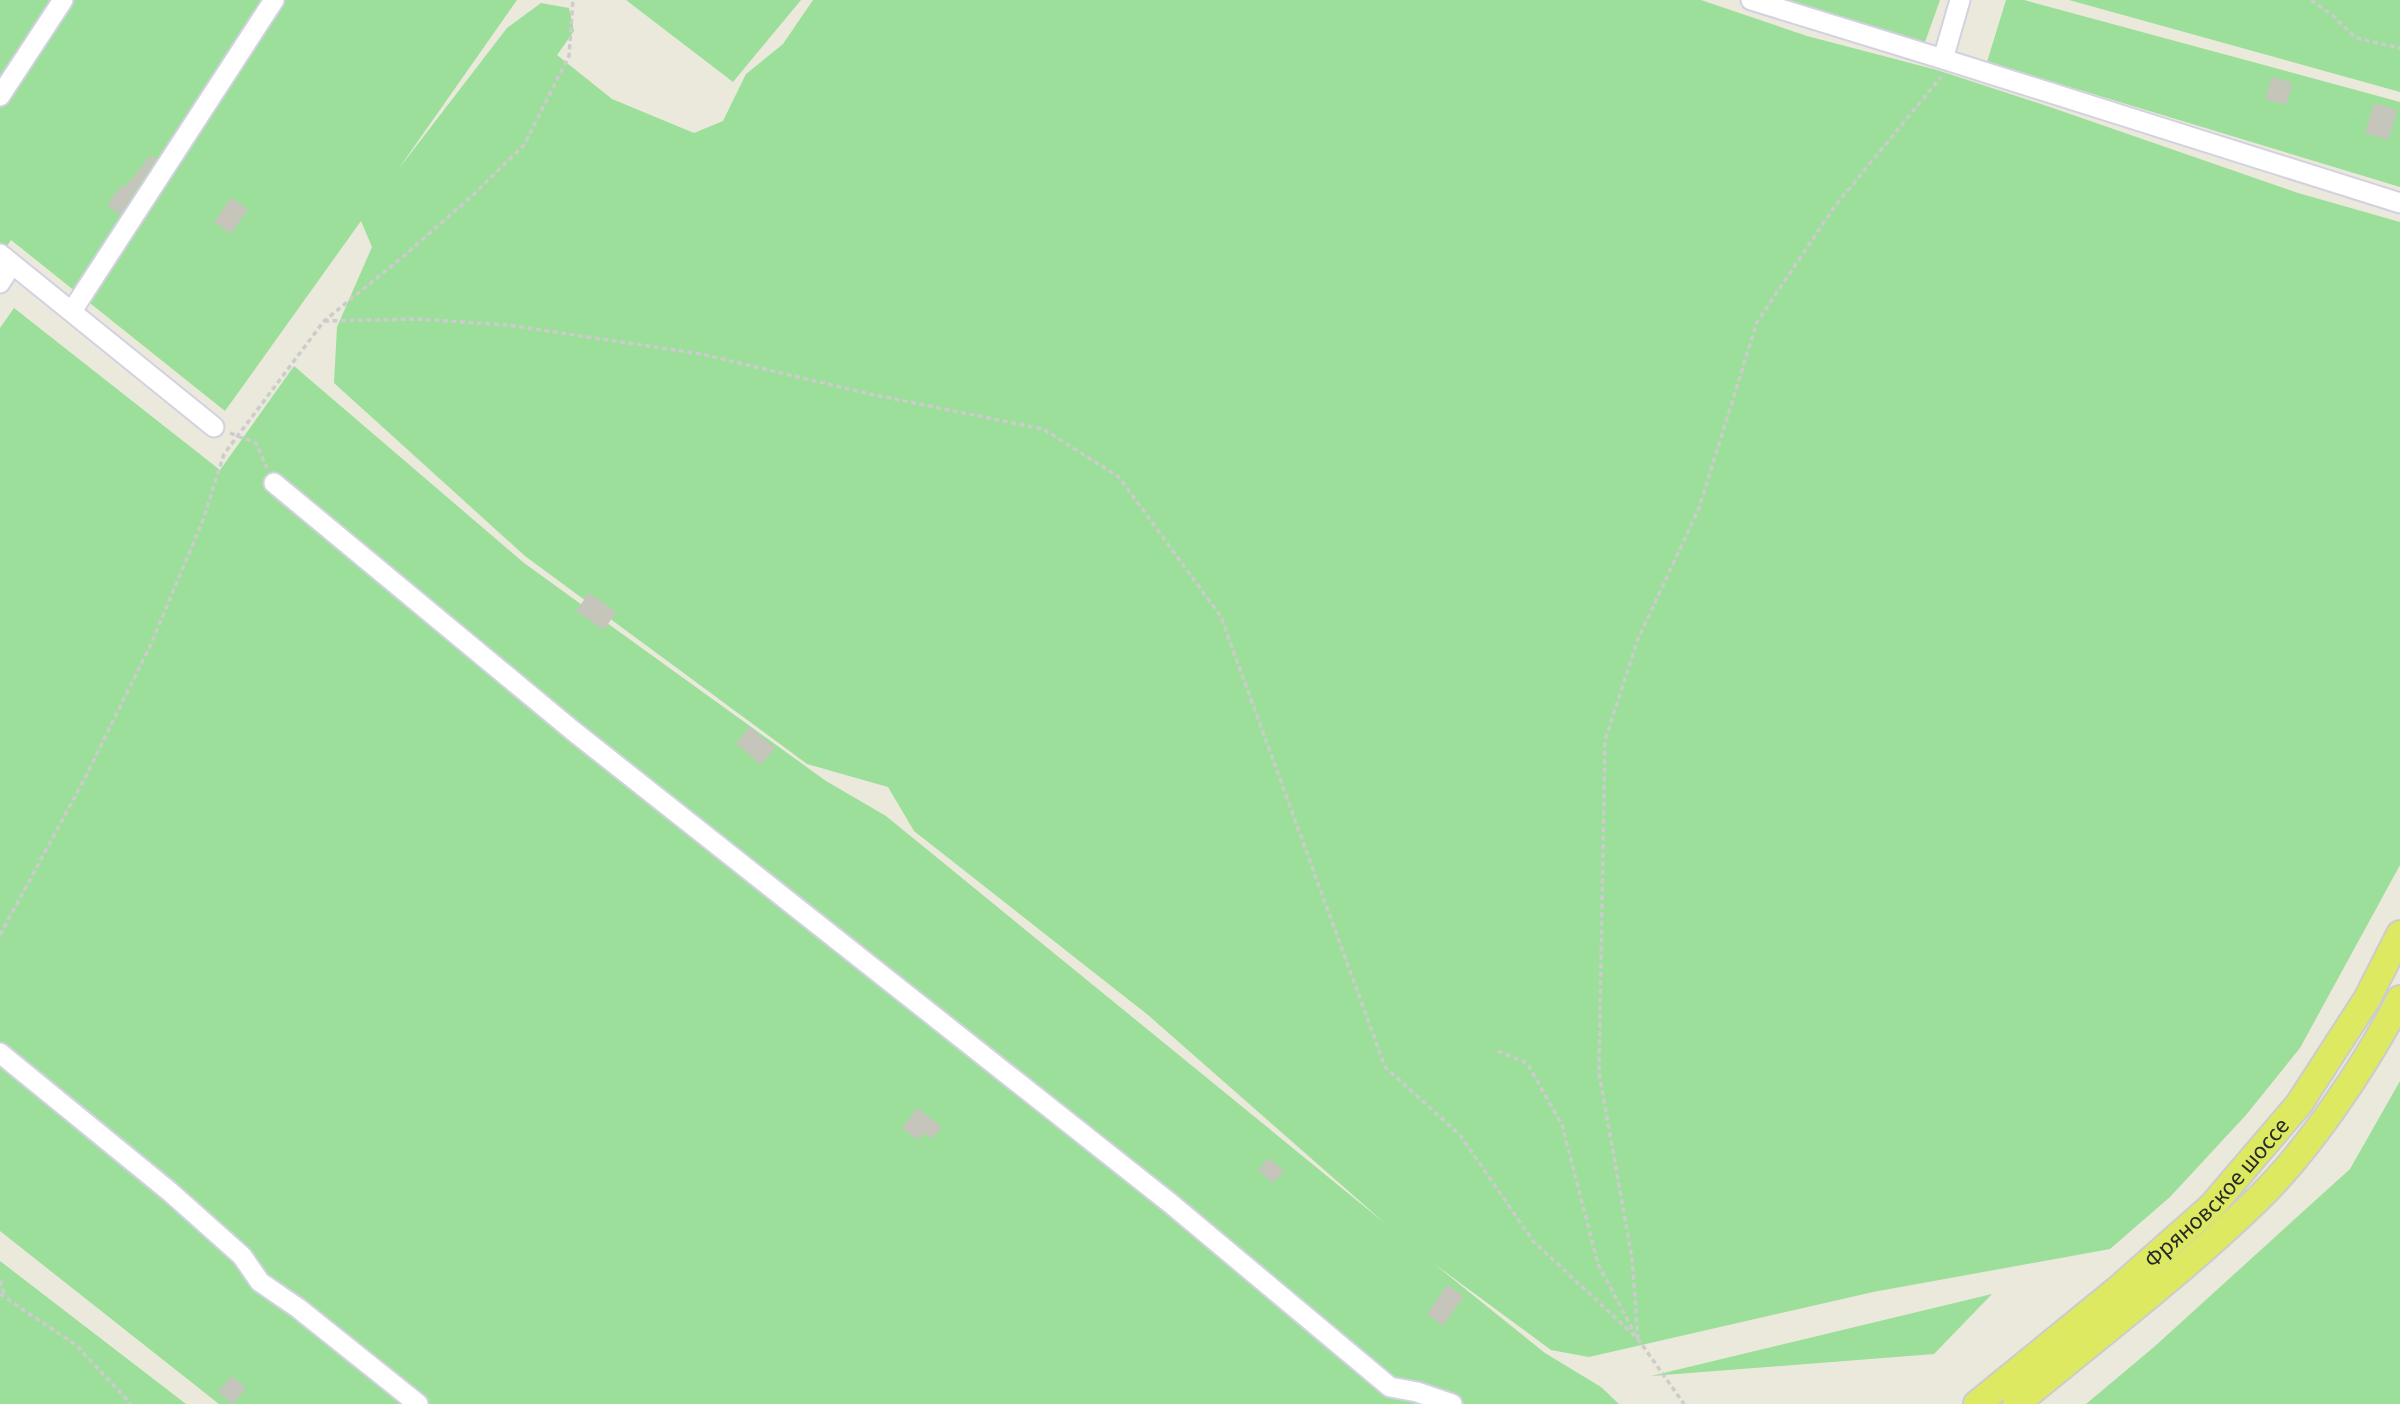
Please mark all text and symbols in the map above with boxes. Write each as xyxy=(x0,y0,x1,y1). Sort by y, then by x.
street label: Фряновское шоссе xyxy=(2136,1110,2298,1276)

